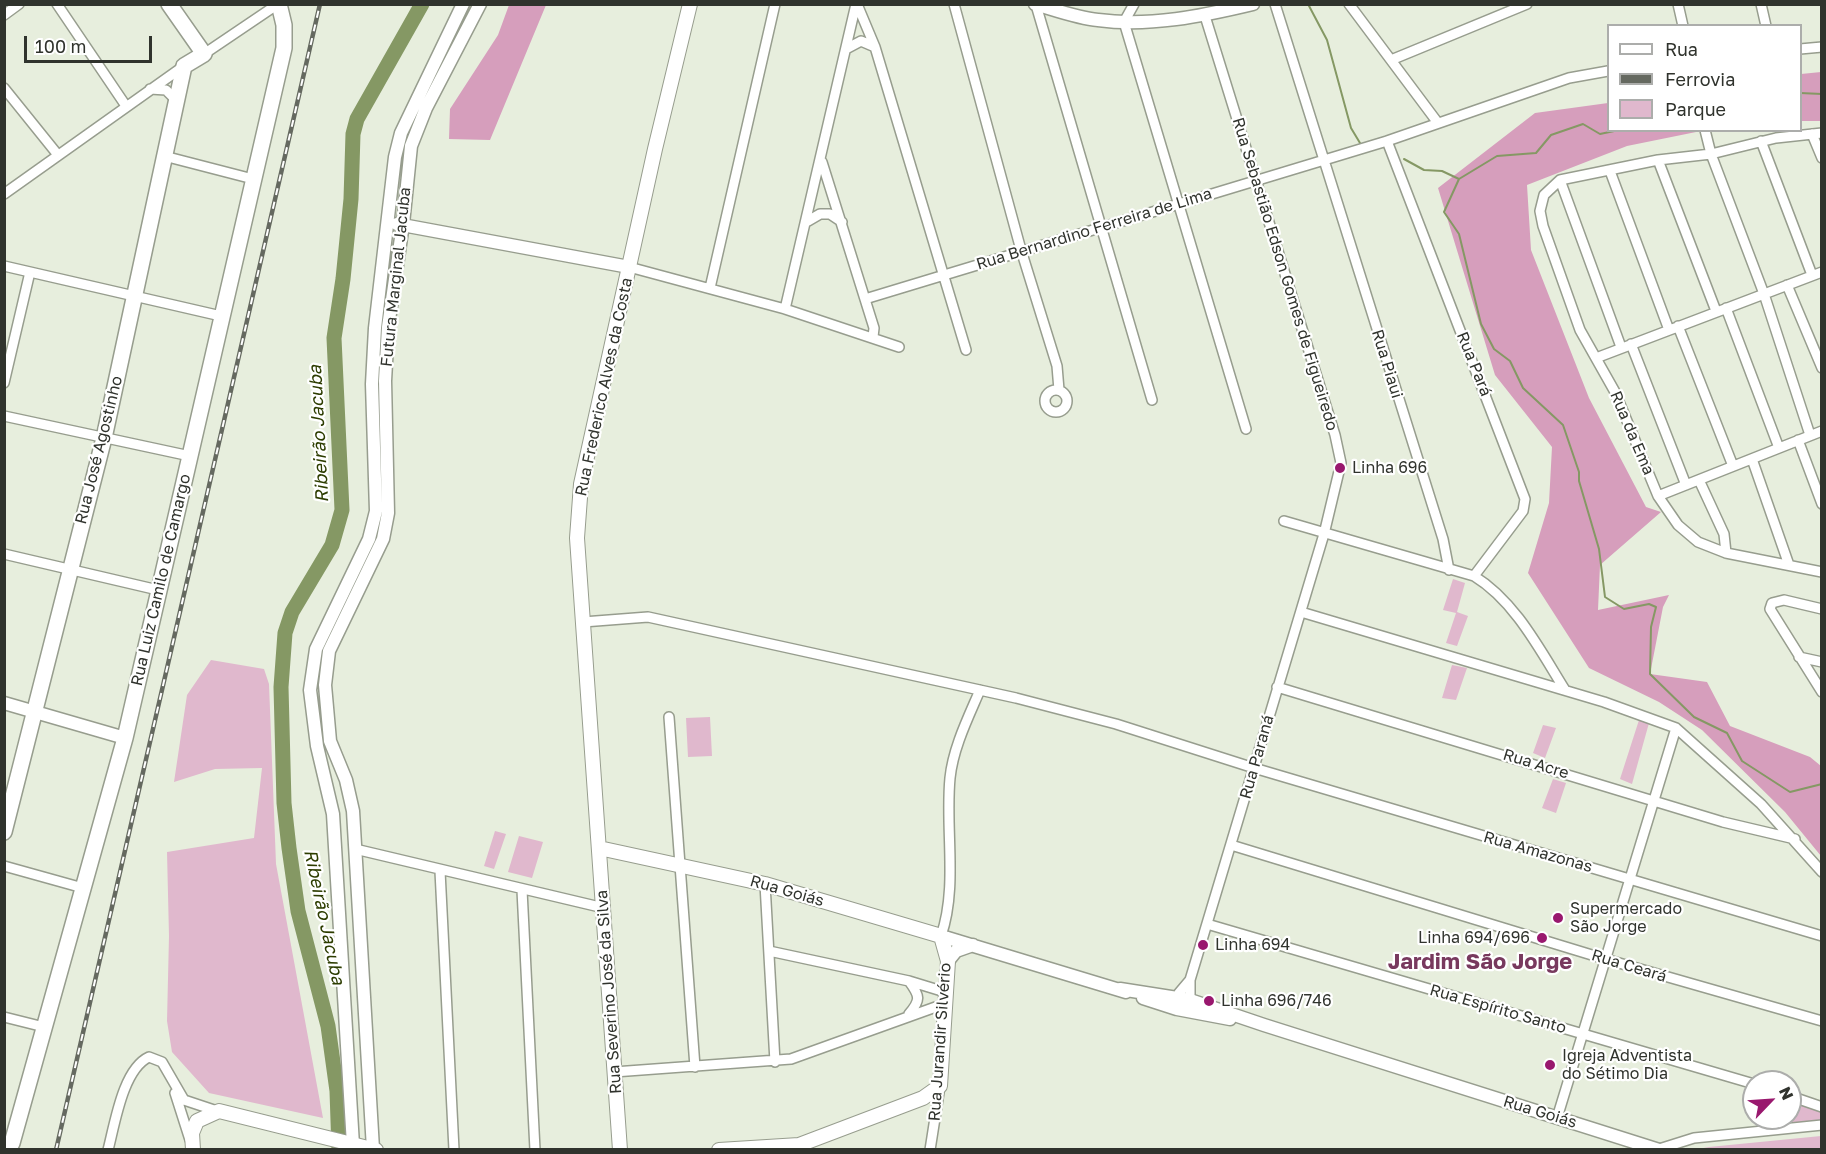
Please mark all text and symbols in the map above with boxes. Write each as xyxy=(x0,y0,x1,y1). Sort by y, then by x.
scale bar xyxy=(27,24,154,62)
legend xyxy=(1607,24,1802,132)
text: 100 m xyxy=(35,35,86,57)
text: Rua xyxy=(1665,38,1698,60)
text: Ferrovia xyxy=(1665,68,1735,90)
text: Parque xyxy=(1665,98,1726,120)
street label: Rua Sebastião Edson Gomes de Figueiredo xyxy=(1228,115,1342,433)
street label: Rua Bernardino Ferreira de Lima xyxy=(974,184,1214,274)
street label: Futura Marginal Jacuba xyxy=(377,186,415,368)
street label: Rua Frederico Alves da Costa xyxy=(571,276,637,498)
street label: Rua Piaui xyxy=(1367,327,1407,401)
street label: Rua Pará xyxy=(1452,329,1496,399)
water label: Ribeirão Jacuba xyxy=(305,365,333,503)
street label: Rua José Agostinho xyxy=(71,374,127,526)
street label: Rua da Ema xyxy=(1606,388,1658,478)
place label: Linha 696 xyxy=(1352,458,1427,478)
marker: Linha 696 xyxy=(1333,461,1347,475)
street label: Rua Luiz Camilo de Camargo xyxy=(127,472,195,688)
street label: Rua Paraná xyxy=(1236,713,1278,801)
street label: Rua Acre xyxy=(1501,745,1571,783)
street label: Rua Amazonas xyxy=(1481,827,1595,877)
water label: Ribeirão Jacuba xyxy=(299,847,349,987)
street label: Rua Goiás xyxy=(748,871,826,911)
street label: Rua Severino José da Silva xyxy=(592,889,626,1095)
place label: Supermercado São Jorge xyxy=(1570,899,1682,937)
marker: Supermercado São Jorge xyxy=(1551,911,1565,925)
place label: Linha 694/696 xyxy=(1418,928,1530,948)
marker: Linha 694/696 xyxy=(1535,931,1549,945)
place label: Linha 694 xyxy=(1215,935,1290,955)
marker: Linha 694 xyxy=(1196,938,1210,952)
street label: Rua Ceará xyxy=(1589,945,1669,987)
district label: Jardim São Jorge xyxy=(1388,949,1572,975)
street label: Rua Jurandir Silvério xyxy=(925,962,955,1122)
street label: Rua Espírito Santo xyxy=(1428,980,1568,1038)
place label: Linha 696/746 xyxy=(1221,991,1332,1011)
marker: Linha 696/746 xyxy=(1202,994,1216,1008)
place label: Igreja Adventista do Sétimo Dia xyxy=(1562,1046,1692,1084)
marker: Igreja Adventista do Sétimo Dia xyxy=(1543,1058,1557,1072)
north arrow xyxy=(1742,1070,1802,1130)
text: N xyxy=(1775,1083,1798,1103)
street label: Rua Goiás xyxy=(1501,1092,1579,1132)

